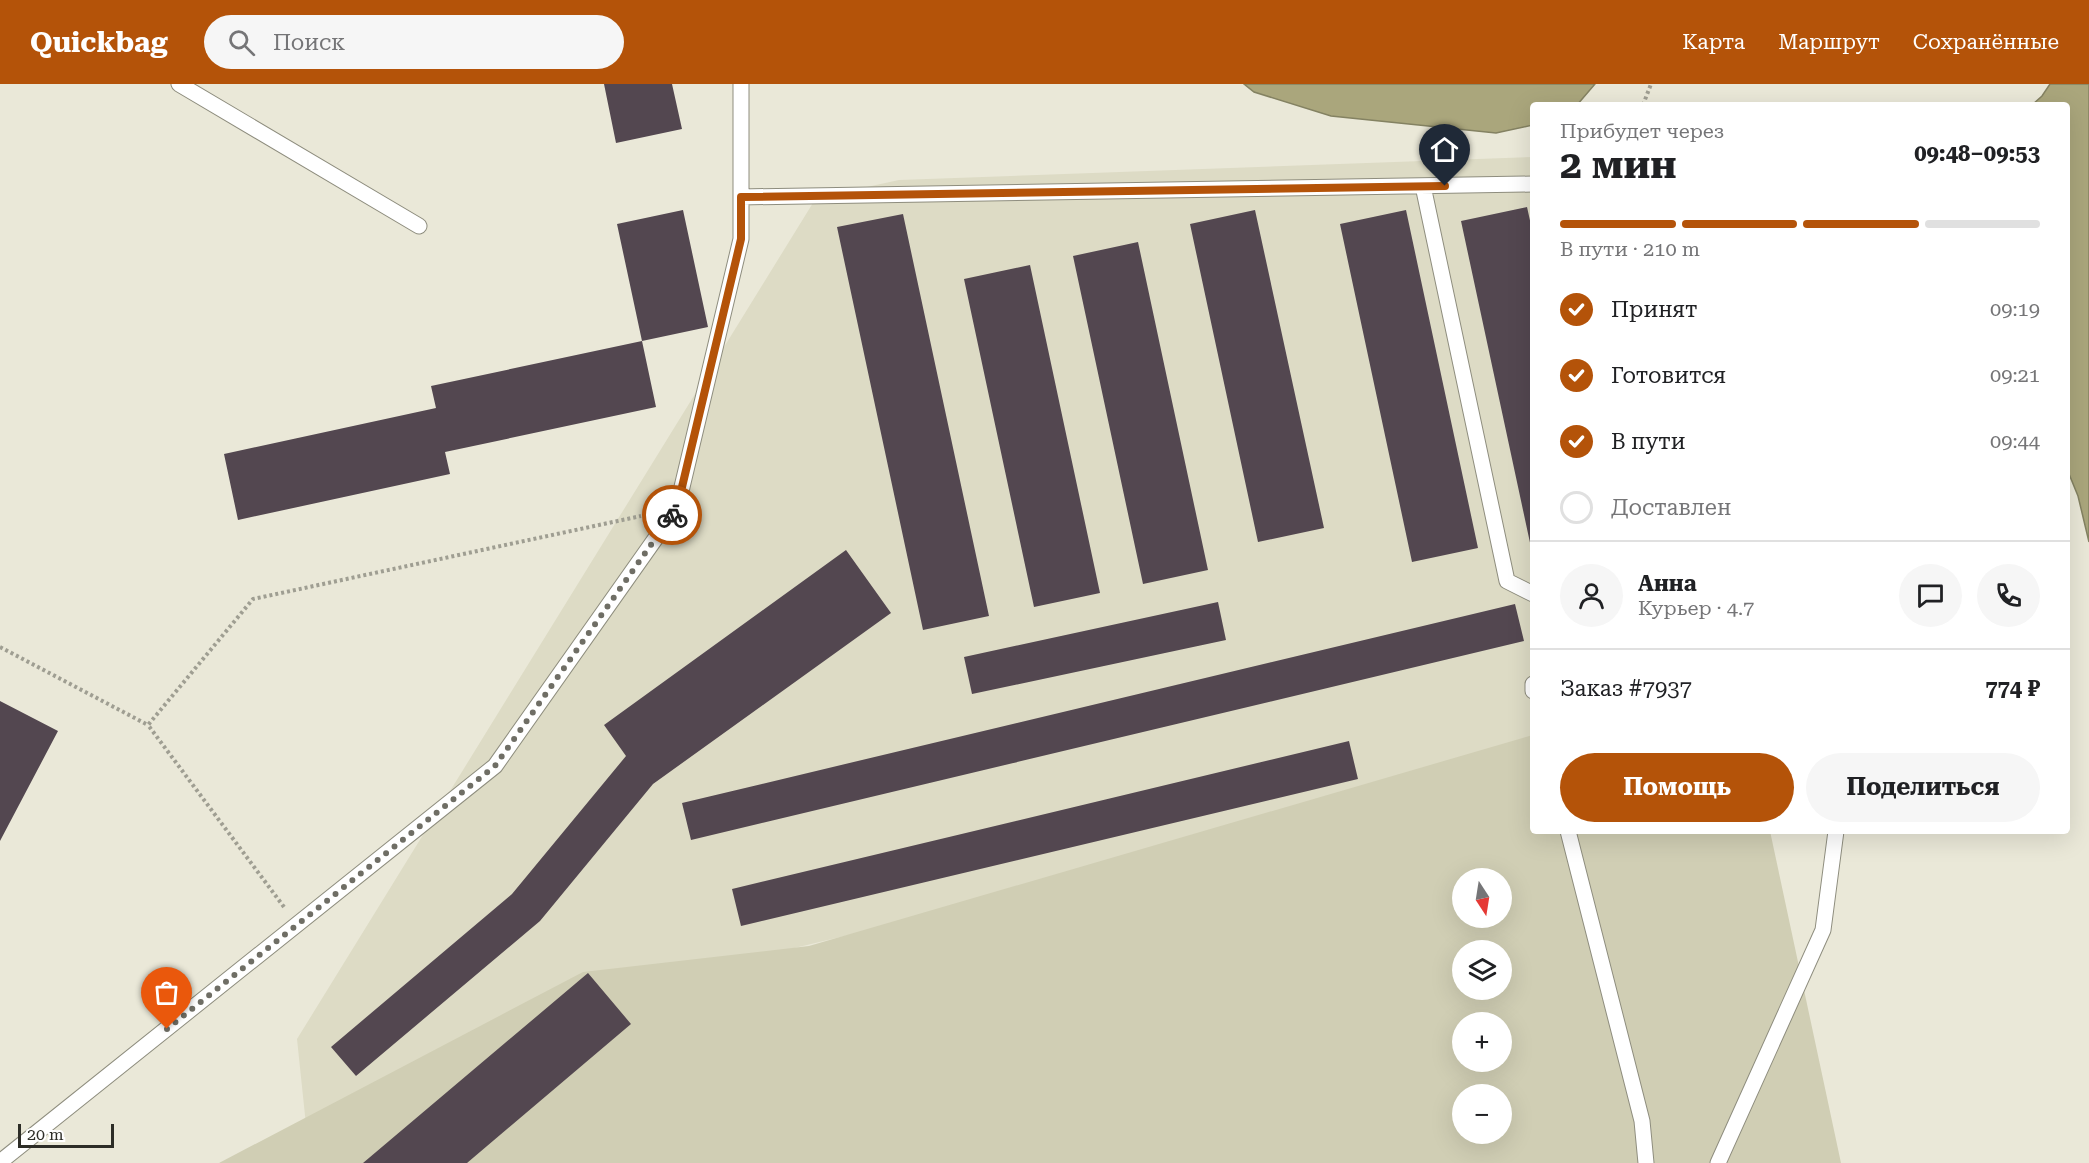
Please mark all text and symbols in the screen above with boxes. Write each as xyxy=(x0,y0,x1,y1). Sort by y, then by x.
search box xyxy=(204,15,624,69)
text: Quickbag xyxy=(30,26,168,59)
icon: search xyxy=(225,26,258,59)
text: Поиск xyxy=(273,30,345,55)
text: Карта xyxy=(1682,30,1745,54)
text: Маршрут xyxy=(1778,30,1880,54)
text: Сохранённые xyxy=(1913,30,2059,54)
text: Прибудет через xyxy=(1560,119,1724,143)
pin xyxy=(1419,124,1470,186)
icon: home xyxy=(1428,133,1461,166)
text: 09:48–09:53 xyxy=(1914,141,2040,166)
text: 2 мин xyxy=(1560,142,1677,188)
text: В пути · 210 m xyxy=(1560,237,1700,261)
icon: check xyxy=(1560,293,1593,326)
text: Принят xyxy=(1611,297,1698,322)
text: 09:19 xyxy=(1990,297,2040,321)
icon: check xyxy=(1560,359,1593,392)
text: Готовится xyxy=(1611,363,1726,388)
text: 09:21 xyxy=(1990,363,2040,387)
icon: check xyxy=(1560,425,1593,458)
text: В пути xyxy=(1611,429,1686,454)
text: 09:44 xyxy=(1990,429,2040,453)
courier xyxy=(642,485,702,545)
text: Доставлен xyxy=(1611,495,1731,520)
icon: bike xyxy=(656,499,689,532)
button: person xyxy=(1560,564,1623,627)
button: chat xyxy=(1899,564,1962,627)
button: phone xyxy=(1977,564,2040,627)
text: Анна xyxy=(1638,571,1697,596)
text: Курьер · 4.7 xyxy=(1638,596,1754,620)
text: Заказ #7937 xyxy=(1560,676,1692,701)
text: 774 ₽ xyxy=(1985,676,2040,701)
button: Помощь xyxy=(1560,753,1794,822)
button: Поделиться xyxy=(1806,753,2040,822)
north arrow xyxy=(1452,868,1512,928)
map controls xyxy=(1452,868,1512,1144)
button: layers xyxy=(1452,940,1512,1000)
pin xyxy=(141,967,192,1029)
icon: bag xyxy=(150,976,183,1009)
button: + xyxy=(1452,1012,1512,1072)
button: − xyxy=(1452,1084,1512,1144)
scale bar xyxy=(18,1121,114,1148)
text: 20 m xyxy=(27,1125,64,1144)

